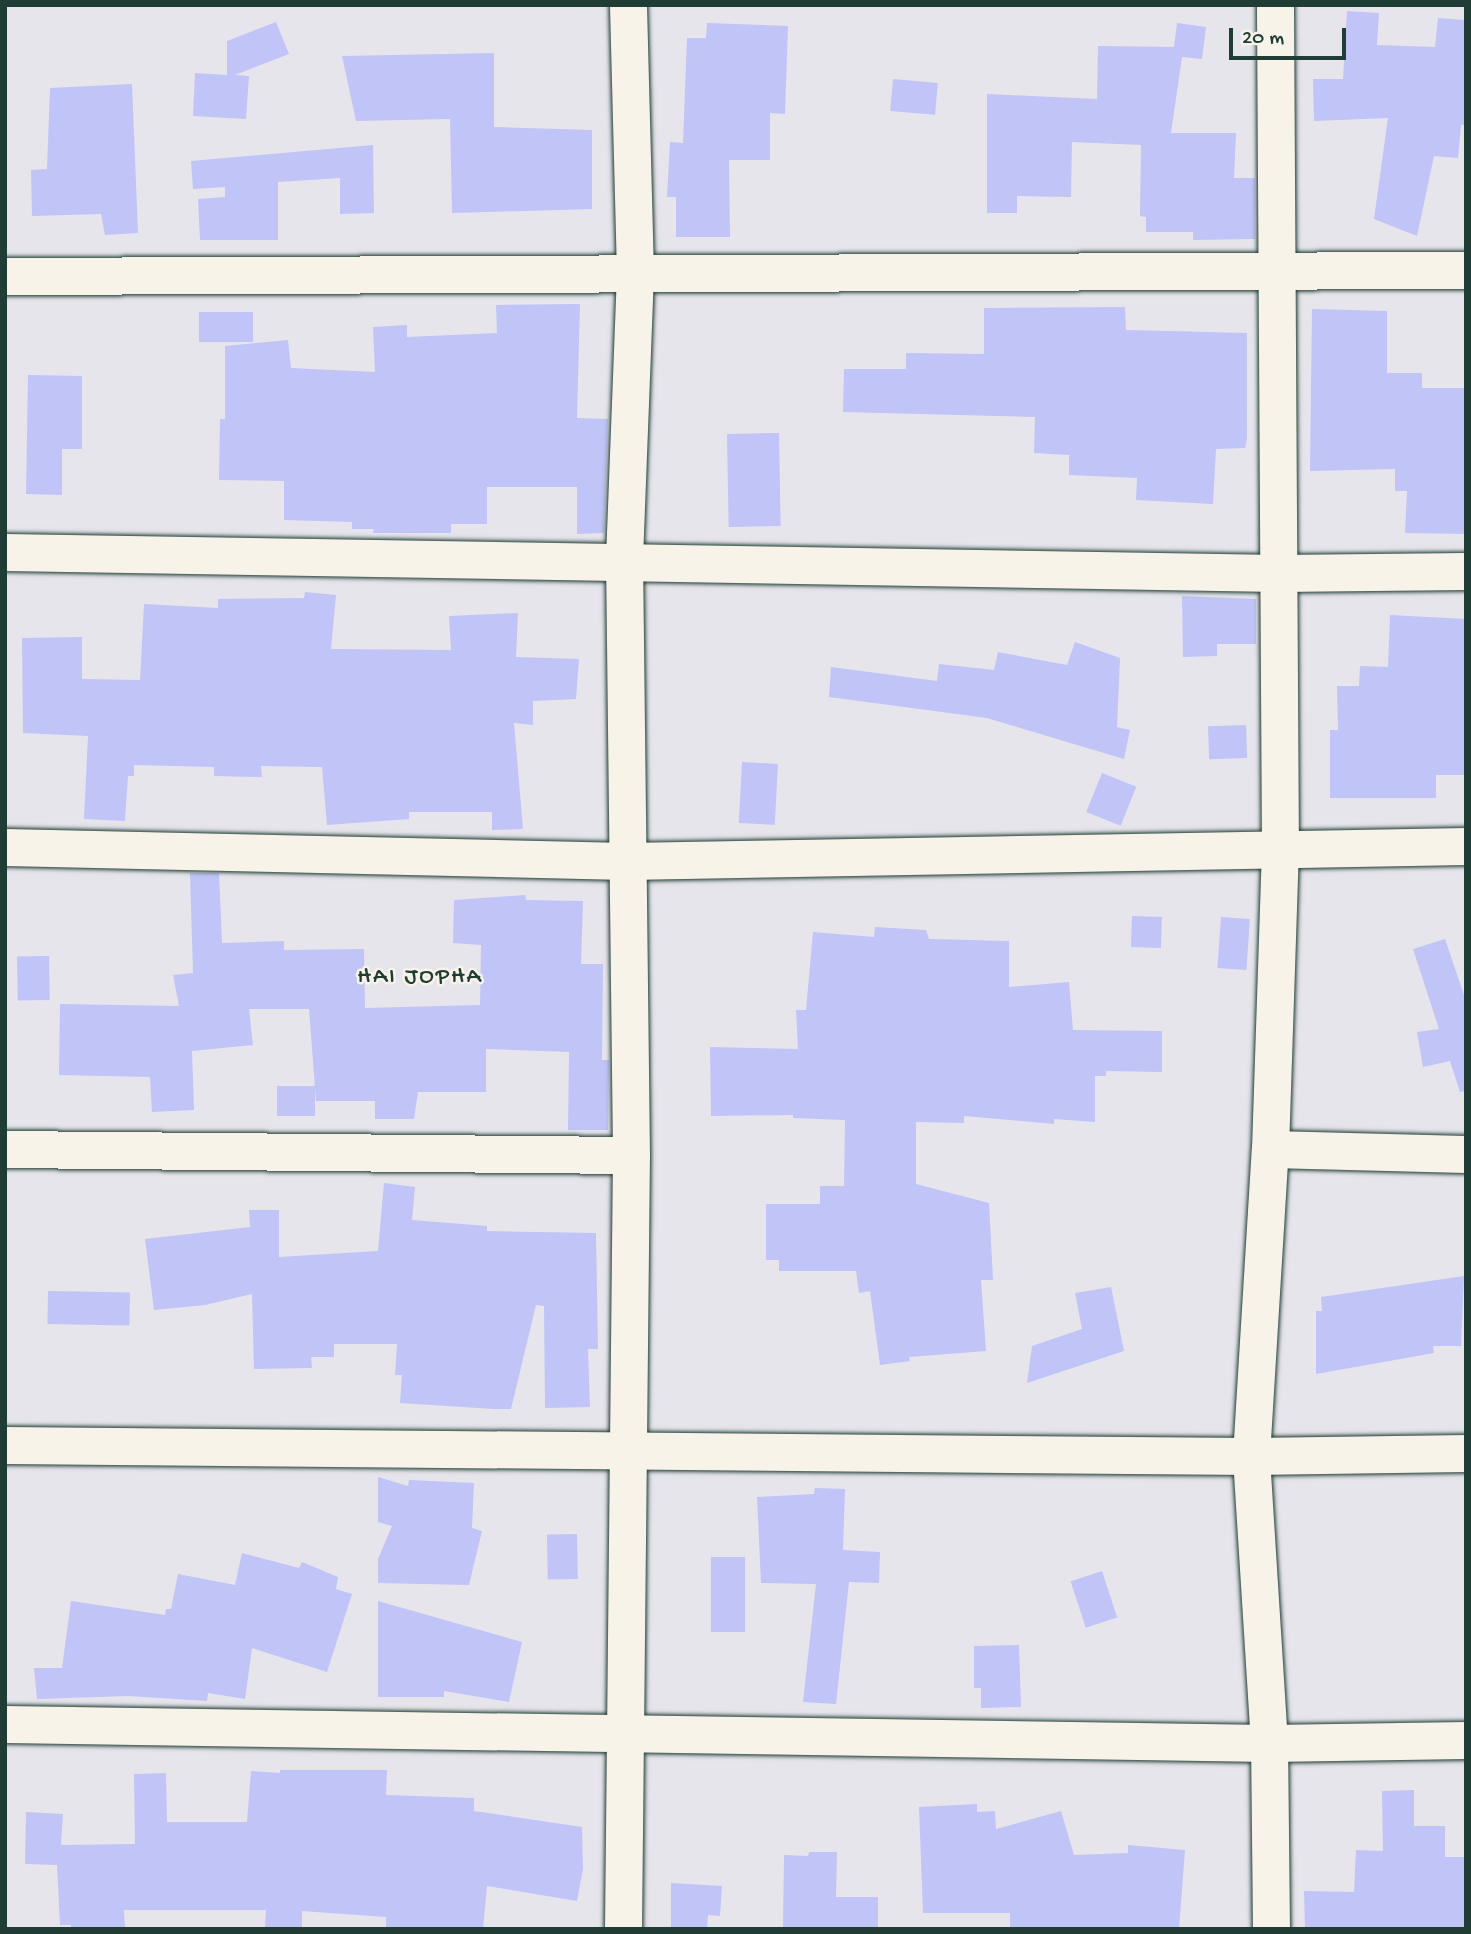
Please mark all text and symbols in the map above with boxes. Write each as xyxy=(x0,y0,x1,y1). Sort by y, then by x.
scale bar xyxy=(1233,14,1350,58)
text: 20 m xyxy=(1242,27,1284,52)
district label: HAI JOPHA xyxy=(358,964,482,992)

